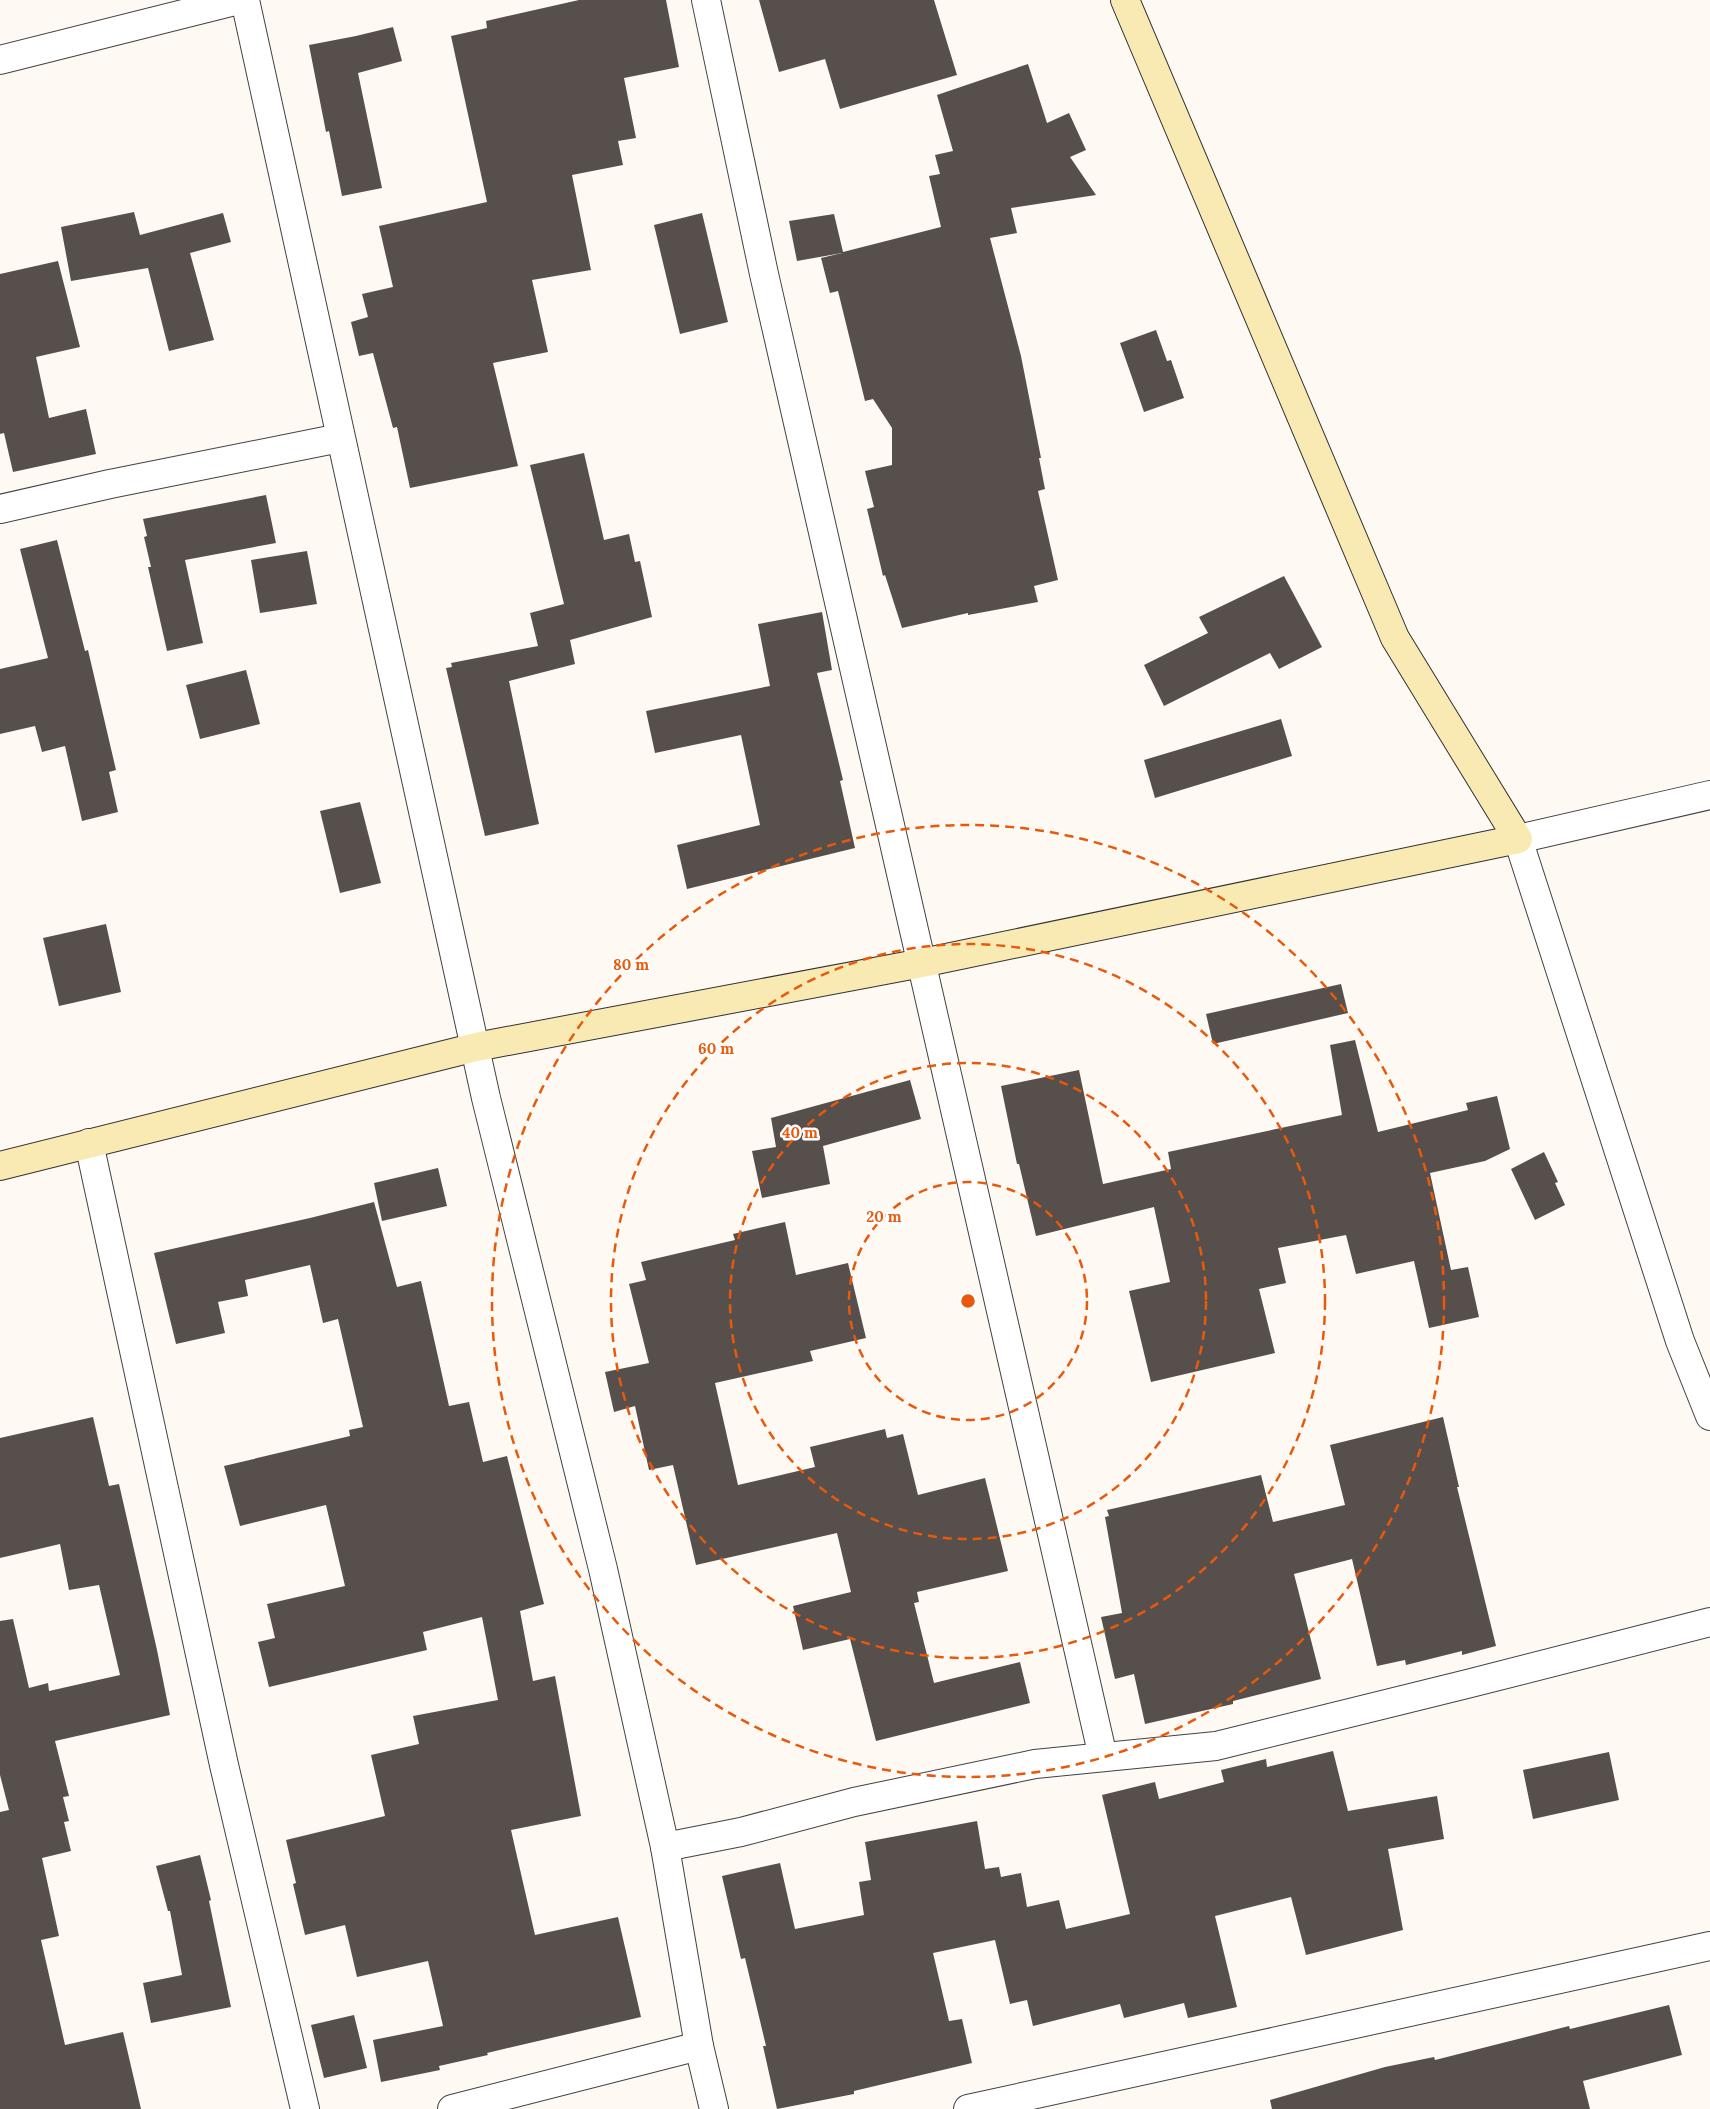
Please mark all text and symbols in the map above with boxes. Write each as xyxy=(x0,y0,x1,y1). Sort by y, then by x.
text: 80 m xyxy=(613,955,649,974)
text: 60 m xyxy=(698,1039,734,1058)
text: 40 m xyxy=(782,1123,818,1142)
text: 20 m xyxy=(866,1207,902,1226)
centre of rings xyxy=(959,1292,977,1310)

